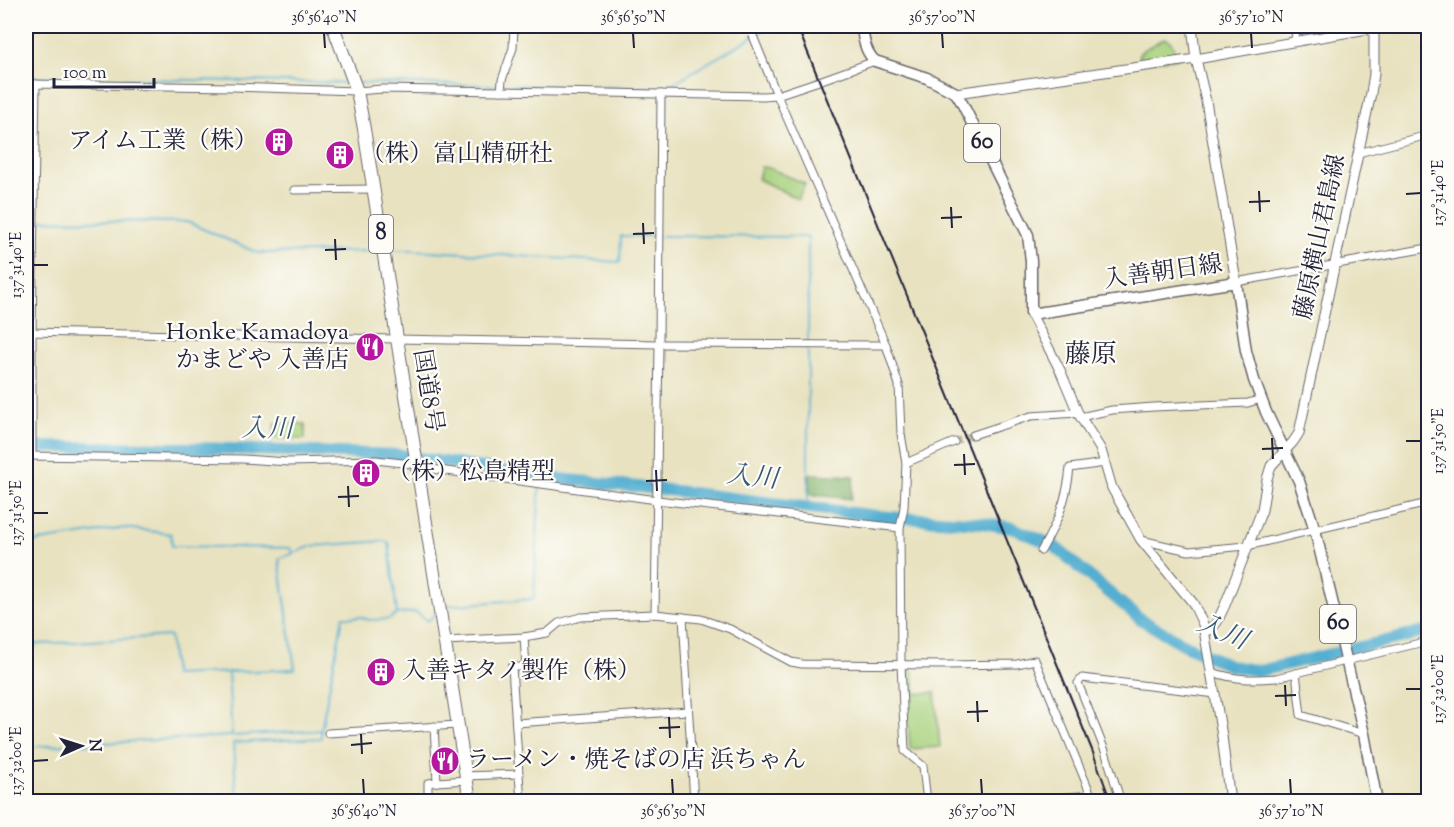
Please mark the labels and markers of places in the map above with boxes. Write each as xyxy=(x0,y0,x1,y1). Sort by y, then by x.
place label: アイム工業（株） xyxy=(68,125,258,159)
building icon: アイム工業（株） xyxy=(263,126,295,158)
place label: （株）富山精研社 xyxy=(361,138,553,172)
building icon: （株）富山精研社 xyxy=(324,139,356,171)
place label: Honke Kamadoya かまどや 入善店 xyxy=(166,316,349,378)
restaurant icon: Honke Kamadoya かまどや 入善店 xyxy=(354,331,386,363)
place label: （株）松島精型 xyxy=(387,456,555,490)
building icon: （株）松島精型 xyxy=(350,457,382,489)
place label: 入善キタノ製作（株） xyxy=(402,655,641,689)
building icon: 入善キタノ製作（株） xyxy=(365,656,397,688)
place label: ラーメン・焼そばの店 浜ちゃん xyxy=(466,744,806,778)
restaurant icon: ラーメン・焼そばの店 浜ちゃん xyxy=(429,745,461,777)

